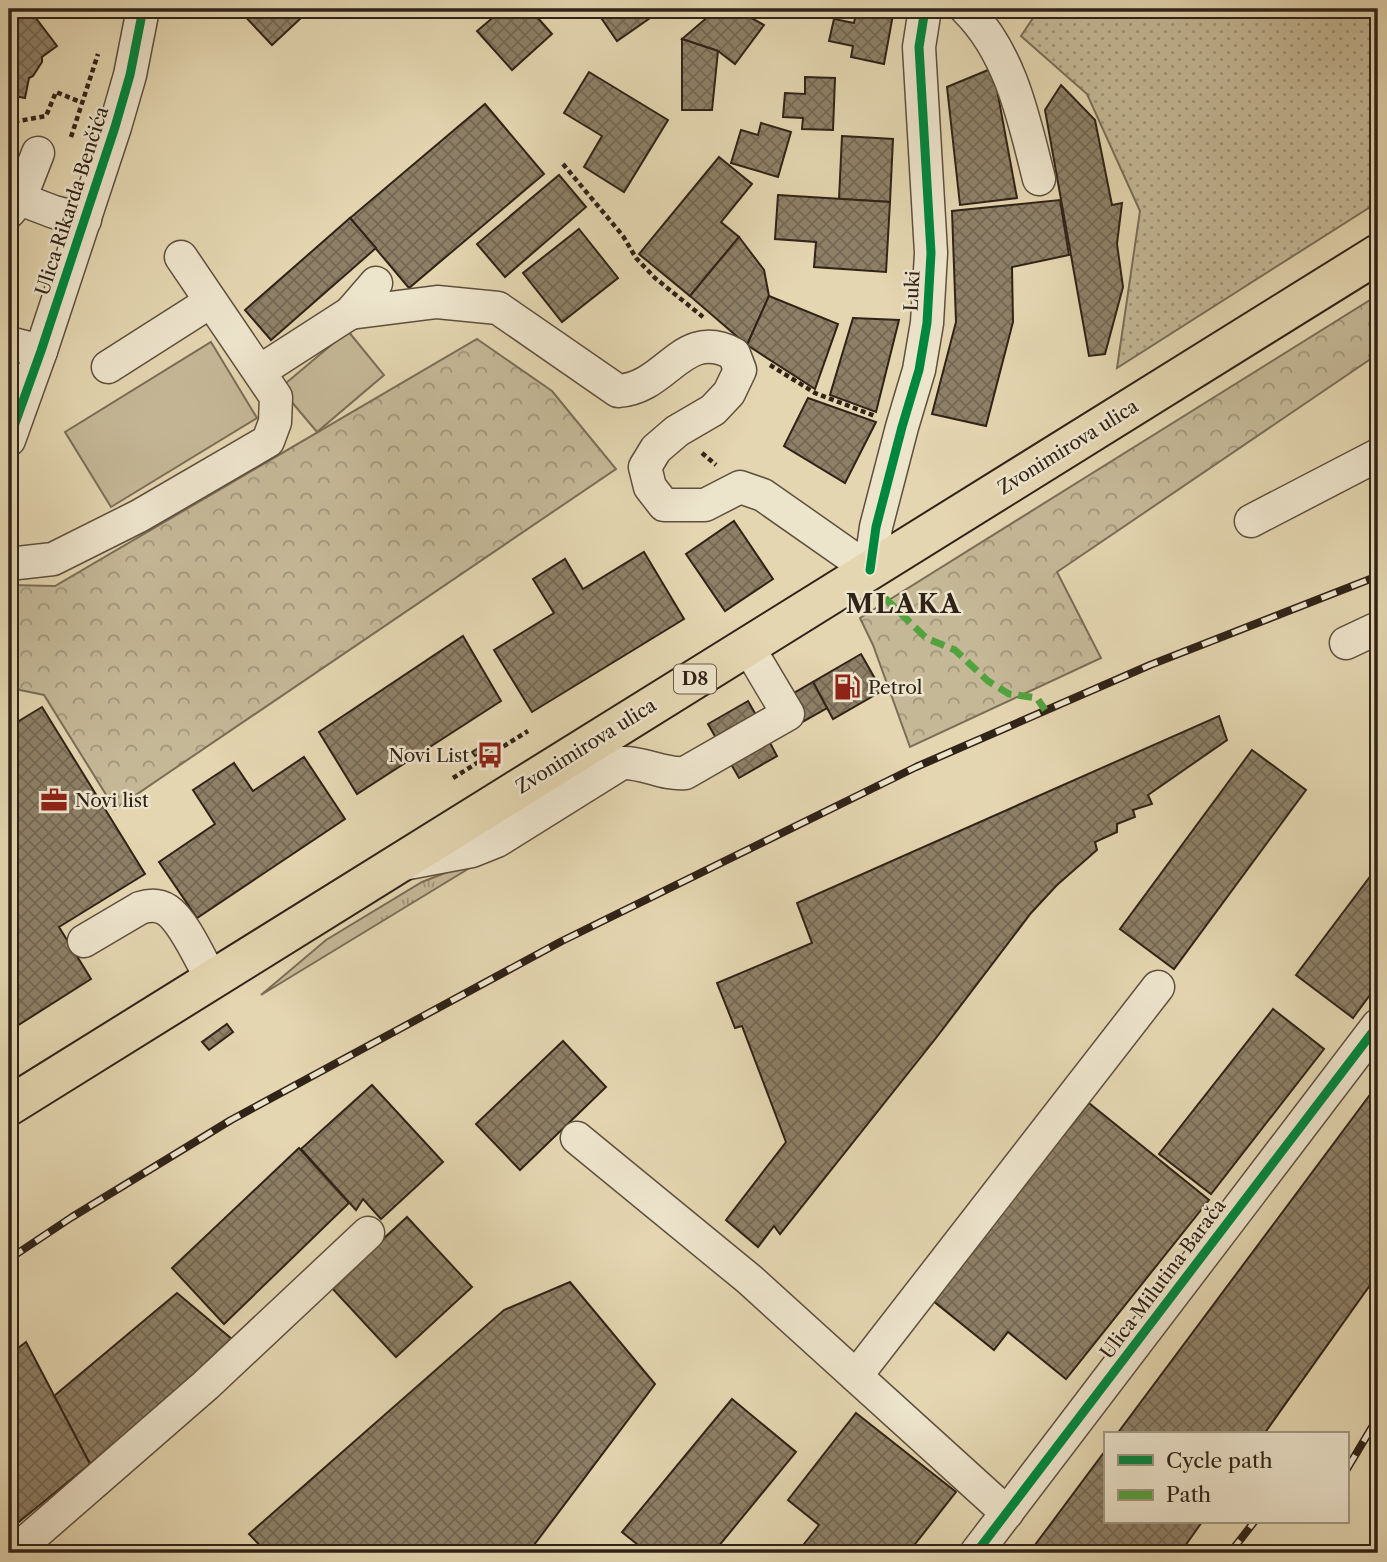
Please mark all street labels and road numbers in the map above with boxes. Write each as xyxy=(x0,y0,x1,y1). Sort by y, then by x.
street label: Ulica Rikarda Benčića xyxy=(31,104,113,298)
street label: Luki xyxy=(899,270,925,312)
street label: Zvonimirova ulica xyxy=(993,394,1143,500)
road number: D8 xyxy=(674,664,716,694)
street label: Zvonimirova ulica xyxy=(511,693,661,799)
street label: Ulica Milutina Barača xyxy=(1095,1195,1231,1363)

